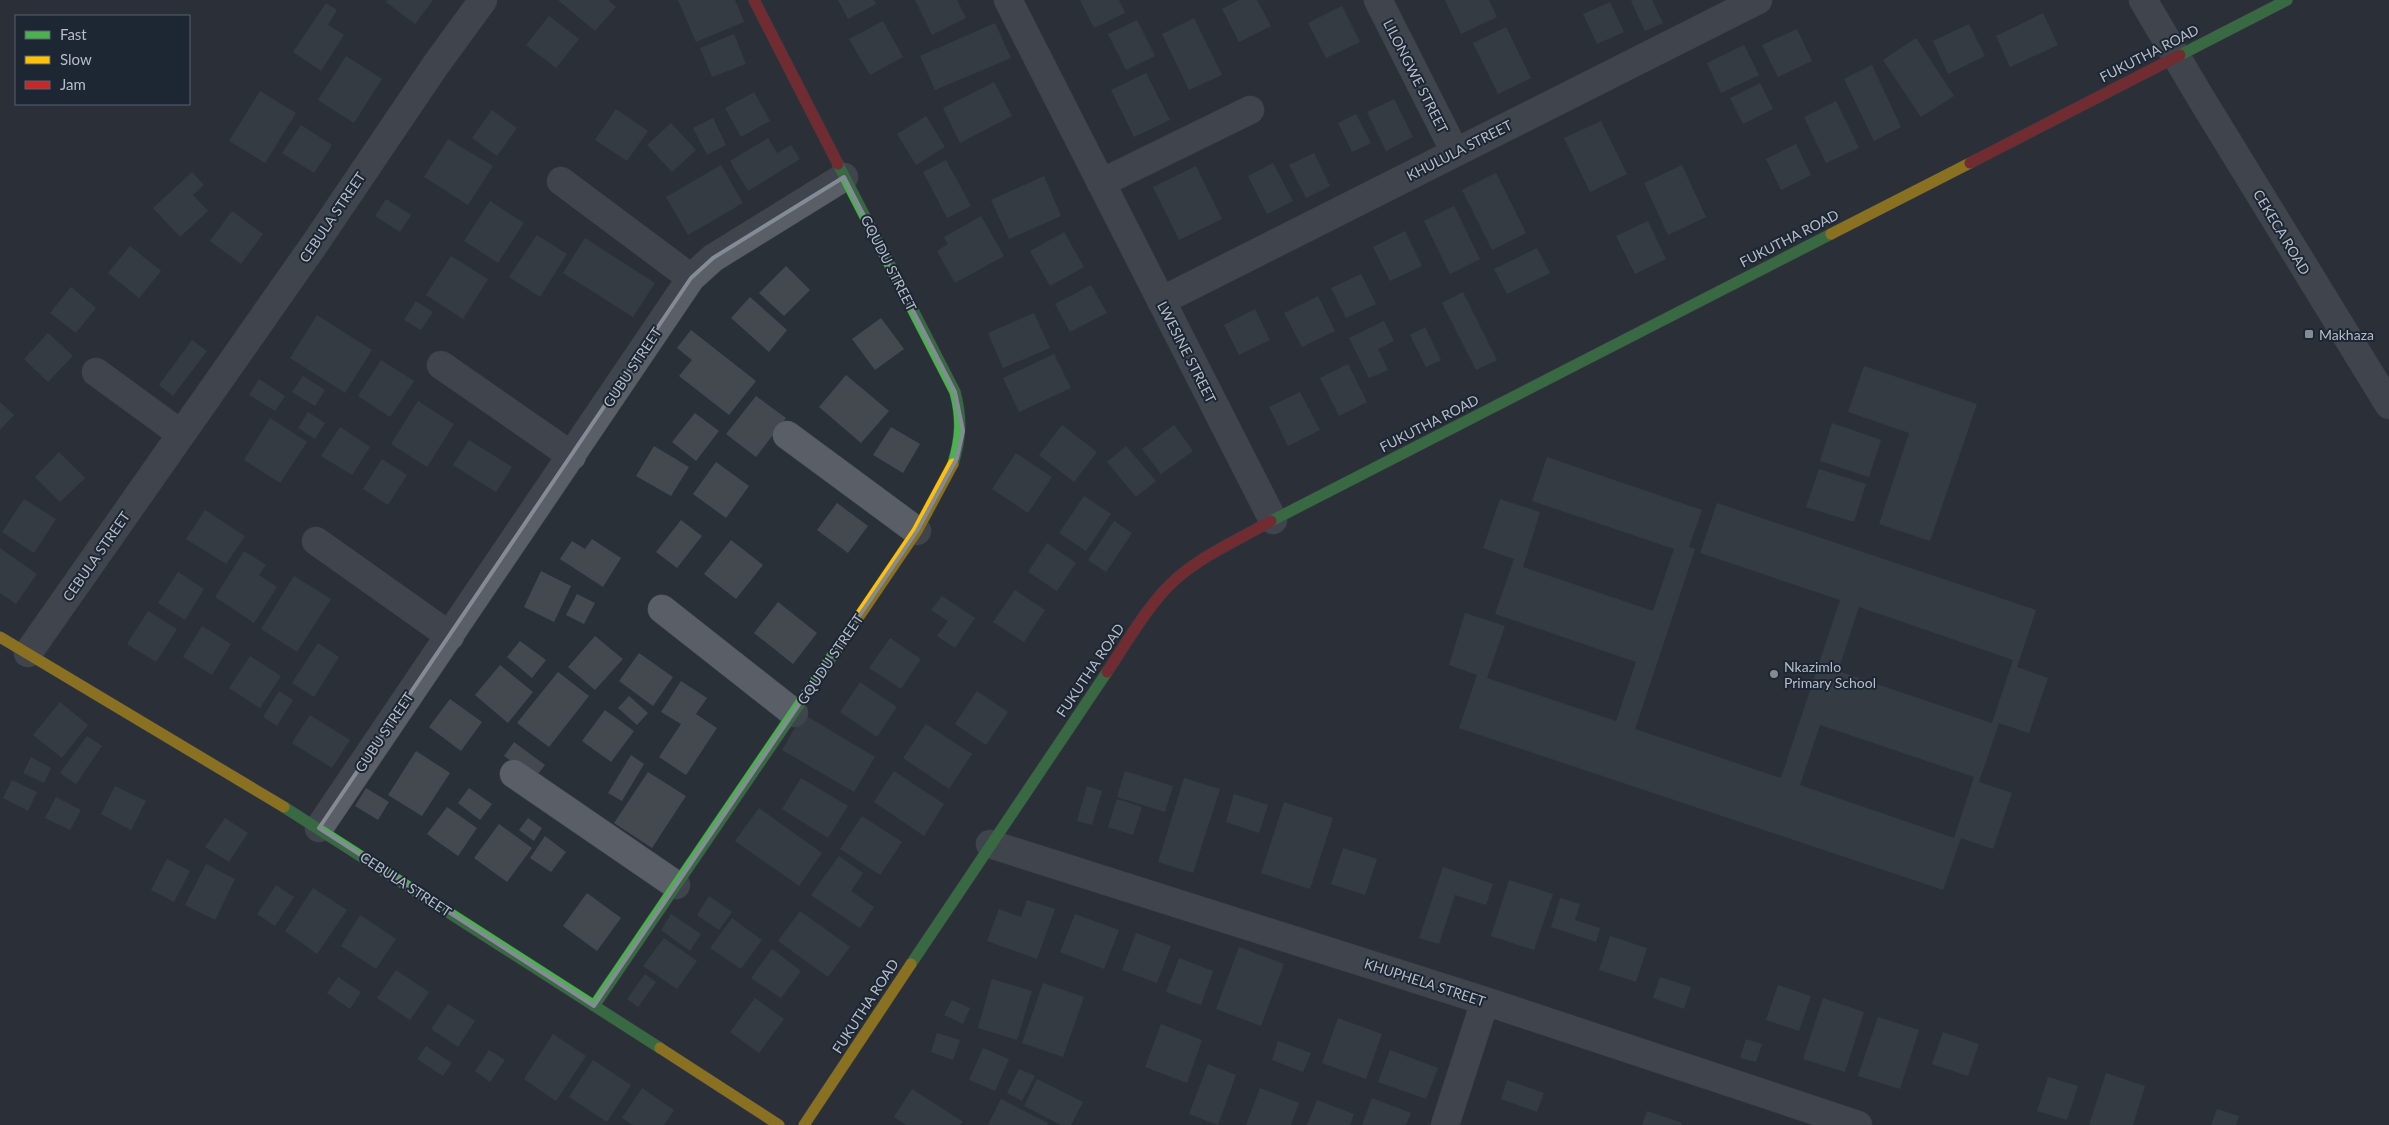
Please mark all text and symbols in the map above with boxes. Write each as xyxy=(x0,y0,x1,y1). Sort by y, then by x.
legend xyxy=(15,15,190,105)
street label: LILONGWE STREET xyxy=(1380,16,1452,136)
street label: FUKUTHA ROAD xyxy=(2097,21,2201,85)
text: Fast xyxy=(60,25,87,43)
text: Slow xyxy=(60,50,92,68)
text: Jam xyxy=(60,75,86,93)
street label: KHULULA STREET xyxy=(1403,116,1515,184)
street label: CEBULA STREET xyxy=(295,168,369,266)
street label: CEKECA ROAD xyxy=(2250,186,2314,278)
street label: FUKUTHA ROAD xyxy=(1737,206,1841,270)
street label: GQUDU STREET xyxy=(858,212,921,314)
street label: LWESINE STREET xyxy=(1154,298,1220,406)
street label: GUBU STREET xyxy=(599,323,665,410)
place label: Makhaza xyxy=(2319,326,2374,343)
marker: Makhaza xyxy=(2303,328,2315,340)
street label: FUKUTHA ROAD xyxy=(1377,391,1481,455)
street label: CEBULA STREET xyxy=(59,507,134,604)
street label: GQUDU STREET xyxy=(793,610,867,707)
street label: FUKUTHA ROAD xyxy=(1052,620,1128,720)
place label: Nkazimlo Primary School xyxy=(1784,658,1876,691)
marker: Nkazimlo Primary School xyxy=(1768,668,1780,680)
street label: GUBU STREET xyxy=(351,688,417,775)
street label: CEBULA STREET xyxy=(357,848,456,920)
street label: KHUPHELA STREET xyxy=(1362,954,1488,1010)
street label: FUKUTHA ROAD xyxy=(828,956,902,1056)

